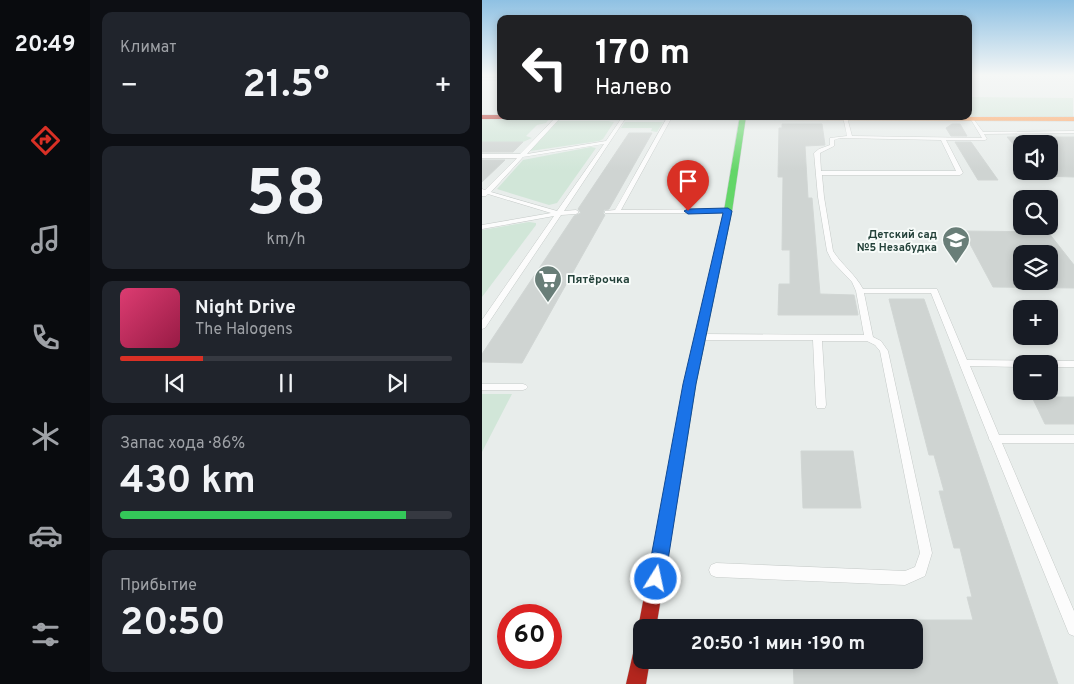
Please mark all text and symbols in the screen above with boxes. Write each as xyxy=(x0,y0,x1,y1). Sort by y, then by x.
text: 20:49 xyxy=(15,32,75,59)
text: 170 m xyxy=(595,32,690,76)
icon: left xyxy=(512,35,577,100)
text: Климат xyxy=(120,38,177,58)
text: 21.5° xyxy=(243,62,329,111)
text: − xyxy=(120,69,138,105)
text: + xyxy=(434,69,452,105)
text: Налево xyxy=(595,75,672,102)
icon: directions xyxy=(28,123,63,158)
map controls xyxy=(1013,135,1058,400)
button: sound xyxy=(1013,135,1058,180)
text: 58 xyxy=(246,156,326,238)
pin xyxy=(667,160,709,211)
icon: arrive xyxy=(674,167,702,195)
button: search xyxy=(1013,190,1058,235)
icon: music xyxy=(28,222,63,257)
school or university icon: Детский сад №5 Незабудка xyxy=(941,225,971,264)
place label: Детский сад №5 Незабудка xyxy=(857,228,937,255)
text: km/h xyxy=(267,230,305,250)
button: layers xyxy=(1013,245,1058,290)
supermarket icon: Пятёрочка xyxy=(533,264,563,303)
place label: Пятёрочка xyxy=(567,272,630,288)
text: Night Drive xyxy=(195,296,296,320)
button: + xyxy=(1013,300,1058,345)
icon: phone xyxy=(28,320,63,355)
text: The Halogens xyxy=(195,320,293,340)
button: − xyxy=(1013,355,1058,400)
icon: previous xyxy=(161,369,189,397)
icon: pause xyxy=(272,369,300,397)
icon: next xyxy=(383,369,411,397)
icon: climate xyxy=(28,419,63,454)
text: Запас хода · 86% xyxy=(120,434,245,454)
text: 430 km xyxy=(120,458,256,507)
icon: car xyxy=(28,518,63,553)
position arrow xyxy=(629,552,681,604)
text: Прибытие xyxy=(120,576,197,596)
text: 20:50 xyxy=(120,600,226,649)
speed limit sign: 60 xyxy=(497,604,562,669)
icon: filters xyxy=(28,617,63,652)
text: 20:50 · 1 мин · 190 m xyxy=(691,632,865,656)

